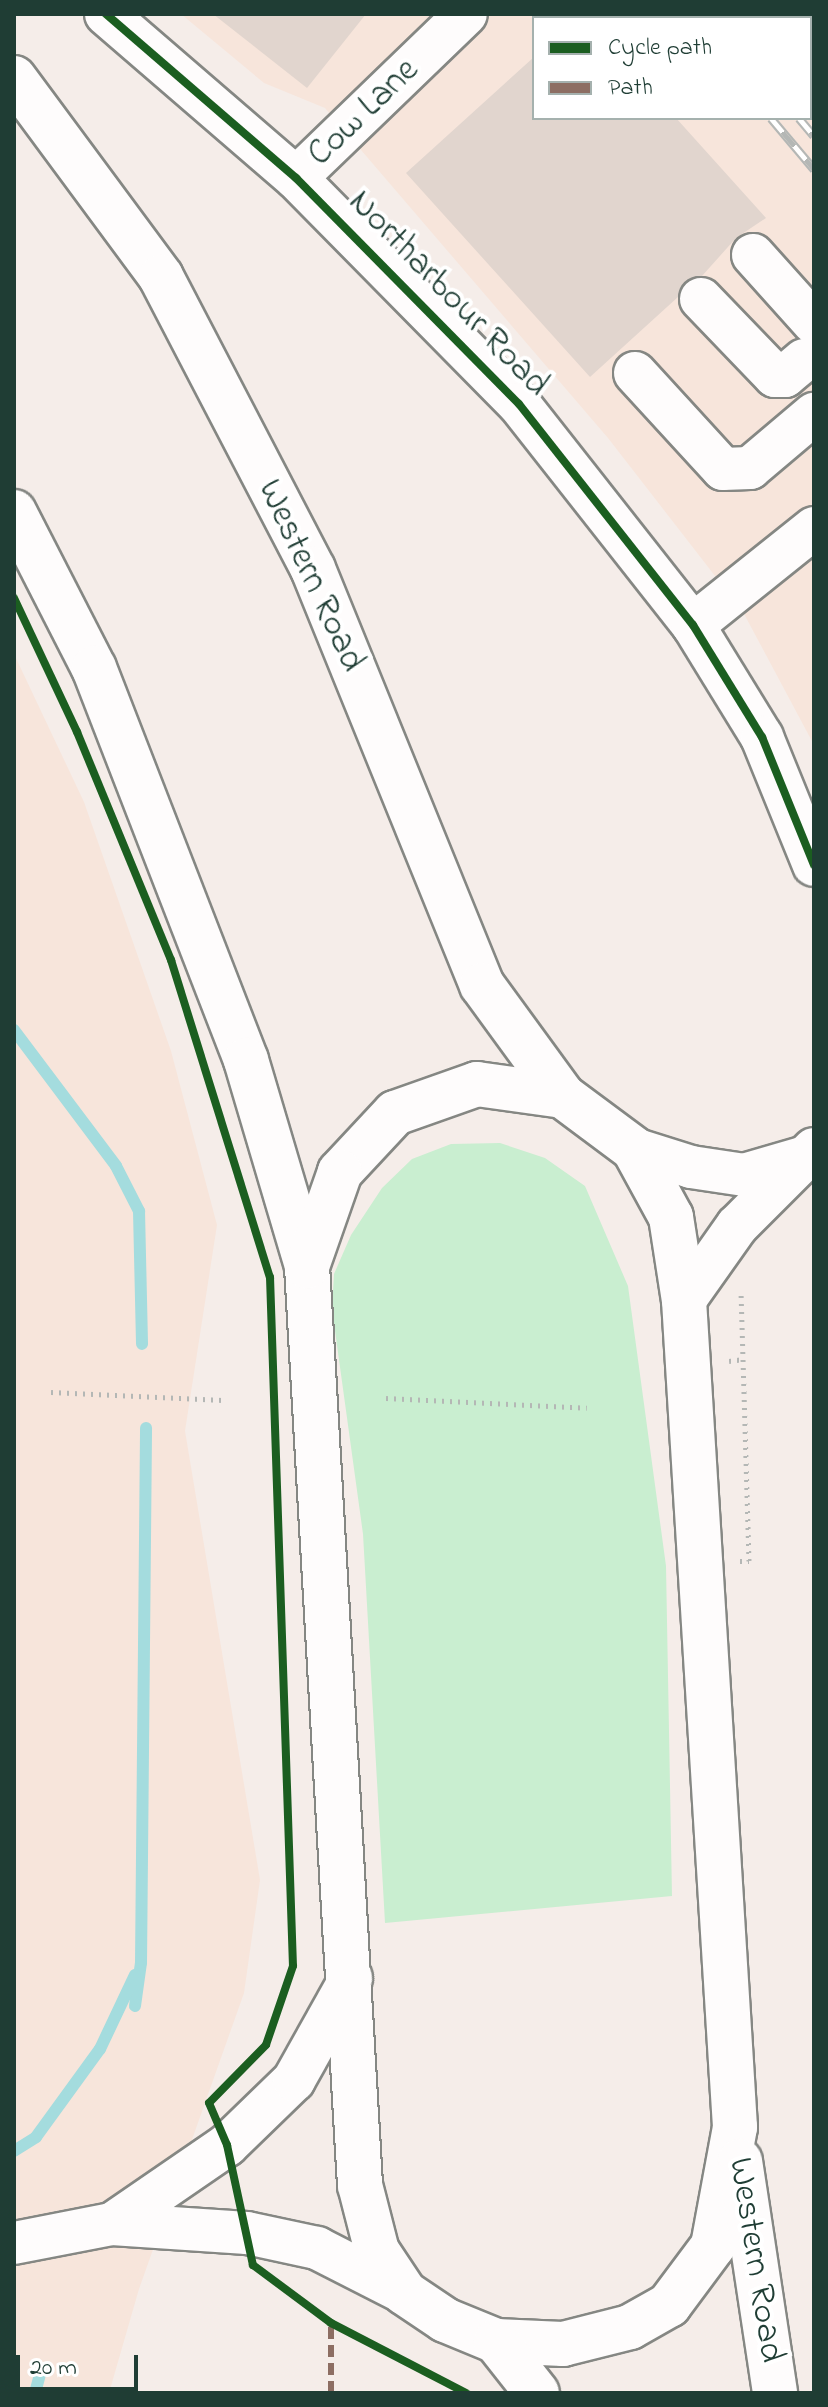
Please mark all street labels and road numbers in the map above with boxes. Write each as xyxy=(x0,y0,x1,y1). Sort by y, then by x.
street label: Cow Lane xyxy=(299,50,429,176)
street label: Northarbour Road xyxy=(338,182,558,406)
street label: Western Road xyxy=(247,473,373,679)
street label: Western Road xyxy=(717,2155,793,2365)

